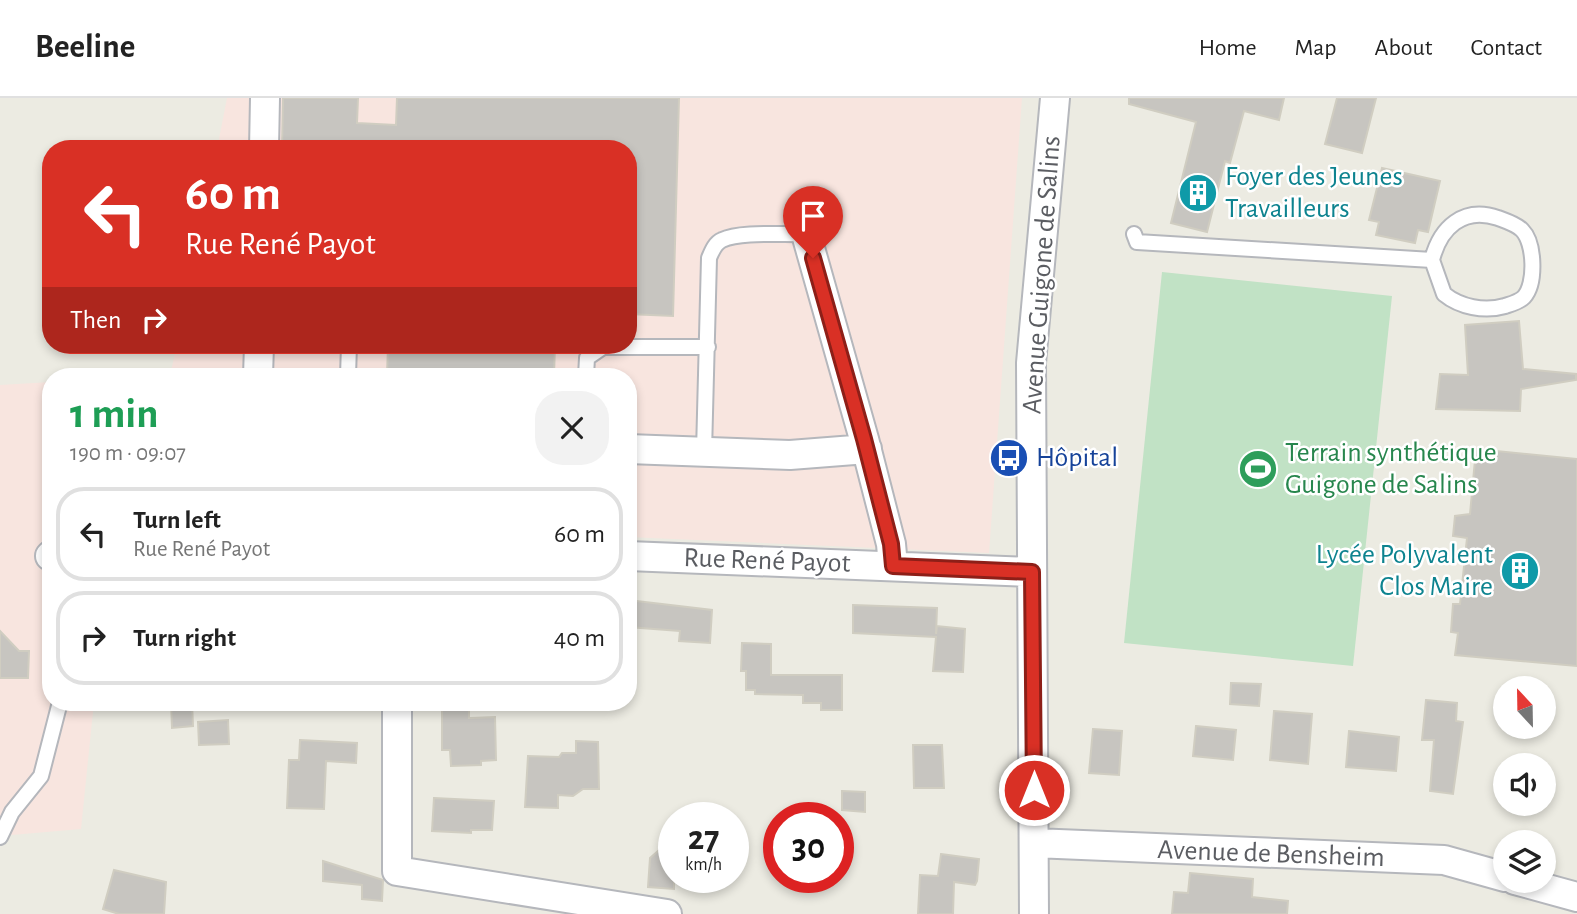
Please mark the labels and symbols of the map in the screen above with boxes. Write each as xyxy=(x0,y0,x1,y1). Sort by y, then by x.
street label: Avenue Guigone de Salins xyxy=(1018,135,1066,415)
place label: Foyer des Jeunes Travailleurs xyxy=(1225,163,1403,223)
building icon: Foyer des Jeunes Travailleurs xyxy=(1177,172,1219,214)
pin xyxy=(783,186,843,258)
bus stop icon: Hôpital xyxy=(988,437,1030,479)
place label: Terrain synthétique Guigone de Salins xyxy=(1285,439,1497,499)
place label: Hôpital xyxy=(1036,444,1118,472)
sports icon: Terrain synthétique Guigone de Salins xyxy=(1237,448,1279,490)
place label: Lycée Polyvalent Clos Maire xyxy=(1316,541,1493,601)
street label: Rue René Payot xyxy=(683,544,851,578)
building icon: Lycée Polyvalent Clos Maire xyxy=(1499,550,1541,592)
north arrow xyxy=(1493,676,1556,738)
position arrow xyxy=(997,753,1071,827)
speed limit sign: 30 xyxy=(763,802,854,893)
street label: Avenue de Bensheim xyxy=(1157,836,1385,872)

